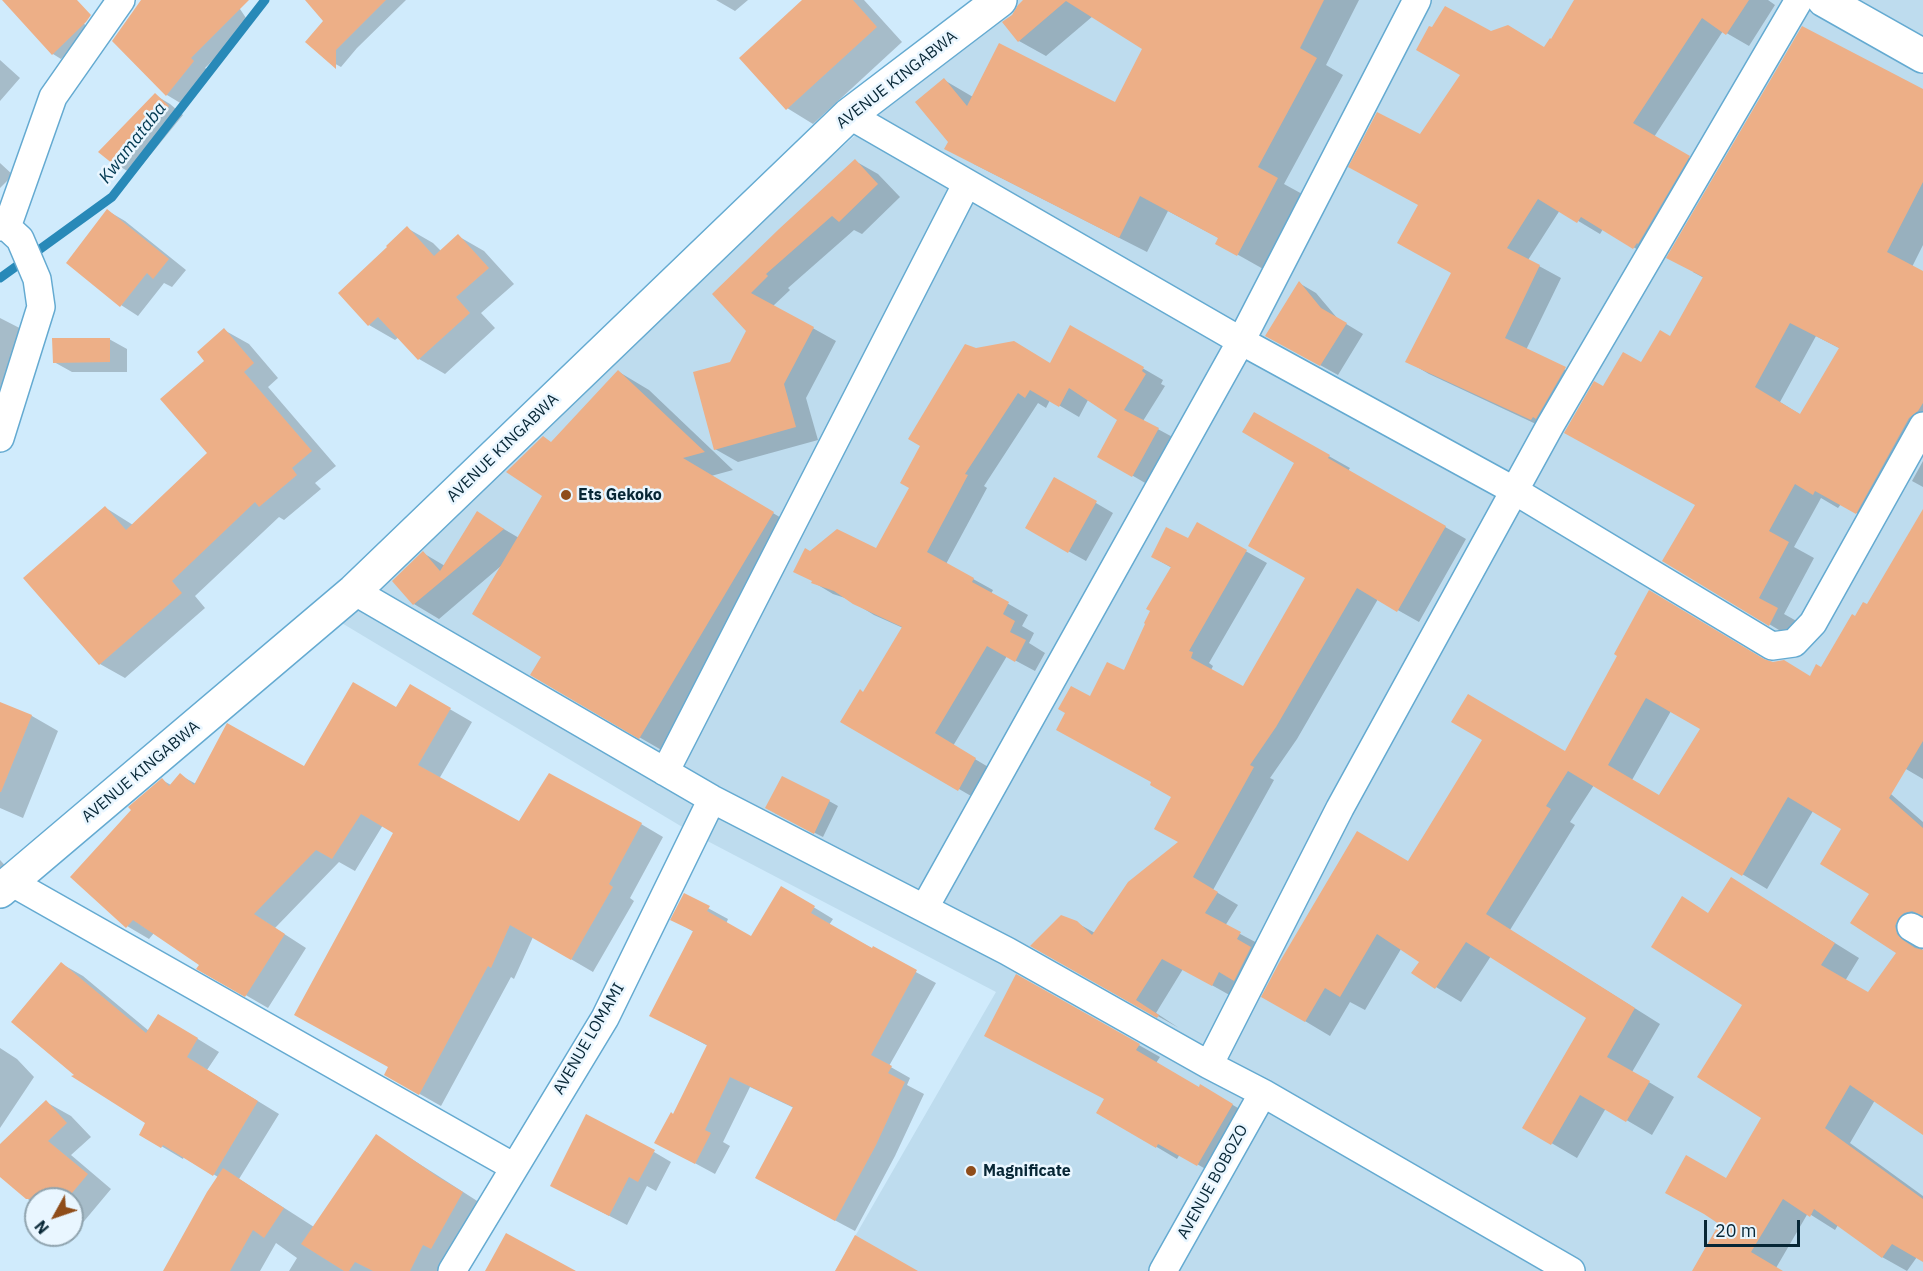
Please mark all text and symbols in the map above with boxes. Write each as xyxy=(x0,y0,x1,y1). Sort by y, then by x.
street label: AVENUE KINGABWA xyxy=(833,27,961,133)
water label: Kwamataba xyxy=(95,98,171,188)
street label: AVENUE KINGABWA xyxy=(443,390,563,506)
place label: Ets Gekoko xyxy=(578,485,662,505)
marker: Ets Gekoko xyxy=(559,488,573,502)
street label: AVENUE KINGABWA xyxy=(78,717,204,827)
street label: AVENUE LOMAMI xyxy=(549,980,629,1098)
street label: AVENUE BOBOZO xyxy=(1174,1122,1252,1242)
place label: Magnificate xyxy=(983,1161,1071,1181)
marker: Magnificate xyxy=(964,1164,978,1178)
north arrow xyxy=(24,1187,84,1247)
scale bar xyxy=(1707,1208,1803,1246)
text: N xyxy=(30,1216,53,1238)
text: 20 m xyxy=(1715,1219,1757,1242)

